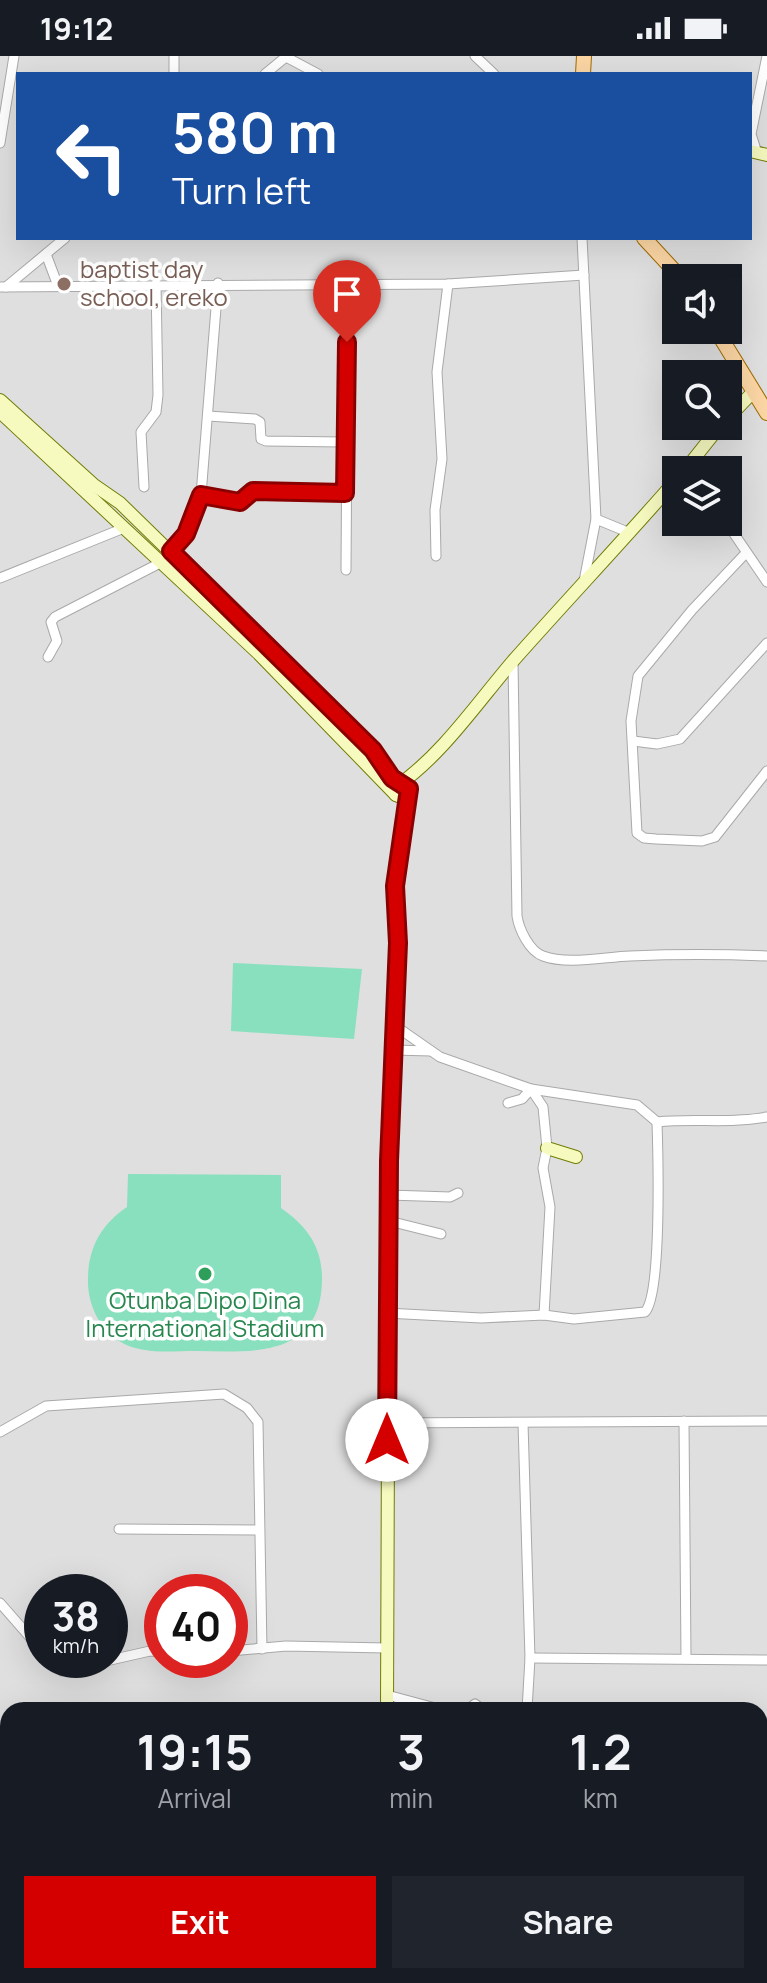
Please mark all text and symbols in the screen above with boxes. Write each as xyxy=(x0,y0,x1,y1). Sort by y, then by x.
text: 19:12 xyxy=(40,8,113,49)
text: 580 m xyxy=(172,93,338,170)
icon: left xyxy=(40,104,144,208)
text: Turn left xyxy=(172,166,311,215)
place label: baptist day school, ereko xyxy=(80,252,228,313)
pin xyxy=(313,260,381,342)
map controls xyxy=(662,264,742,536)
button: sound xyxy=(662,264,742,344)
icon: arrive xyxy=(325,272,369,316)
marker: baptist day school, ereko xyxy=(55,275,73,293)
button: search xyxy=(662,360,742,440)
button: layers xyxy=(662,456,742,536)
marker: Otunba Dipo Dina International Stadium xyxy=(196,1265,214,1283)
place label: Otunba Dipo Dina International Stadium xyxy=(86,1283,324,1344)
position arrow xyxy=(345,1398,429,1482)
speed limit sign: 40 xyxy=(144,1574,248,1678)
text: 38 xyxy=(52,1588,100,1643)
text: km/h xyxy=(53,1632,99,1659)
text: 19:15 xyxy=(136,1719,253,1784)
text: 3 xyxy=(397,1719,425,1784)
text: 1.2 xyxy=(569,1719,632,1784)
text: Arrival xyxy=(158,1780,232,1816)
text: min xyxy=(389,1780,433,1816)
text: km xyxy=(583,1780,618,1816)
button: Exit xyxy=(24,1876,376,1968)
button: Share xyxy=(392,1876,744,1968)

